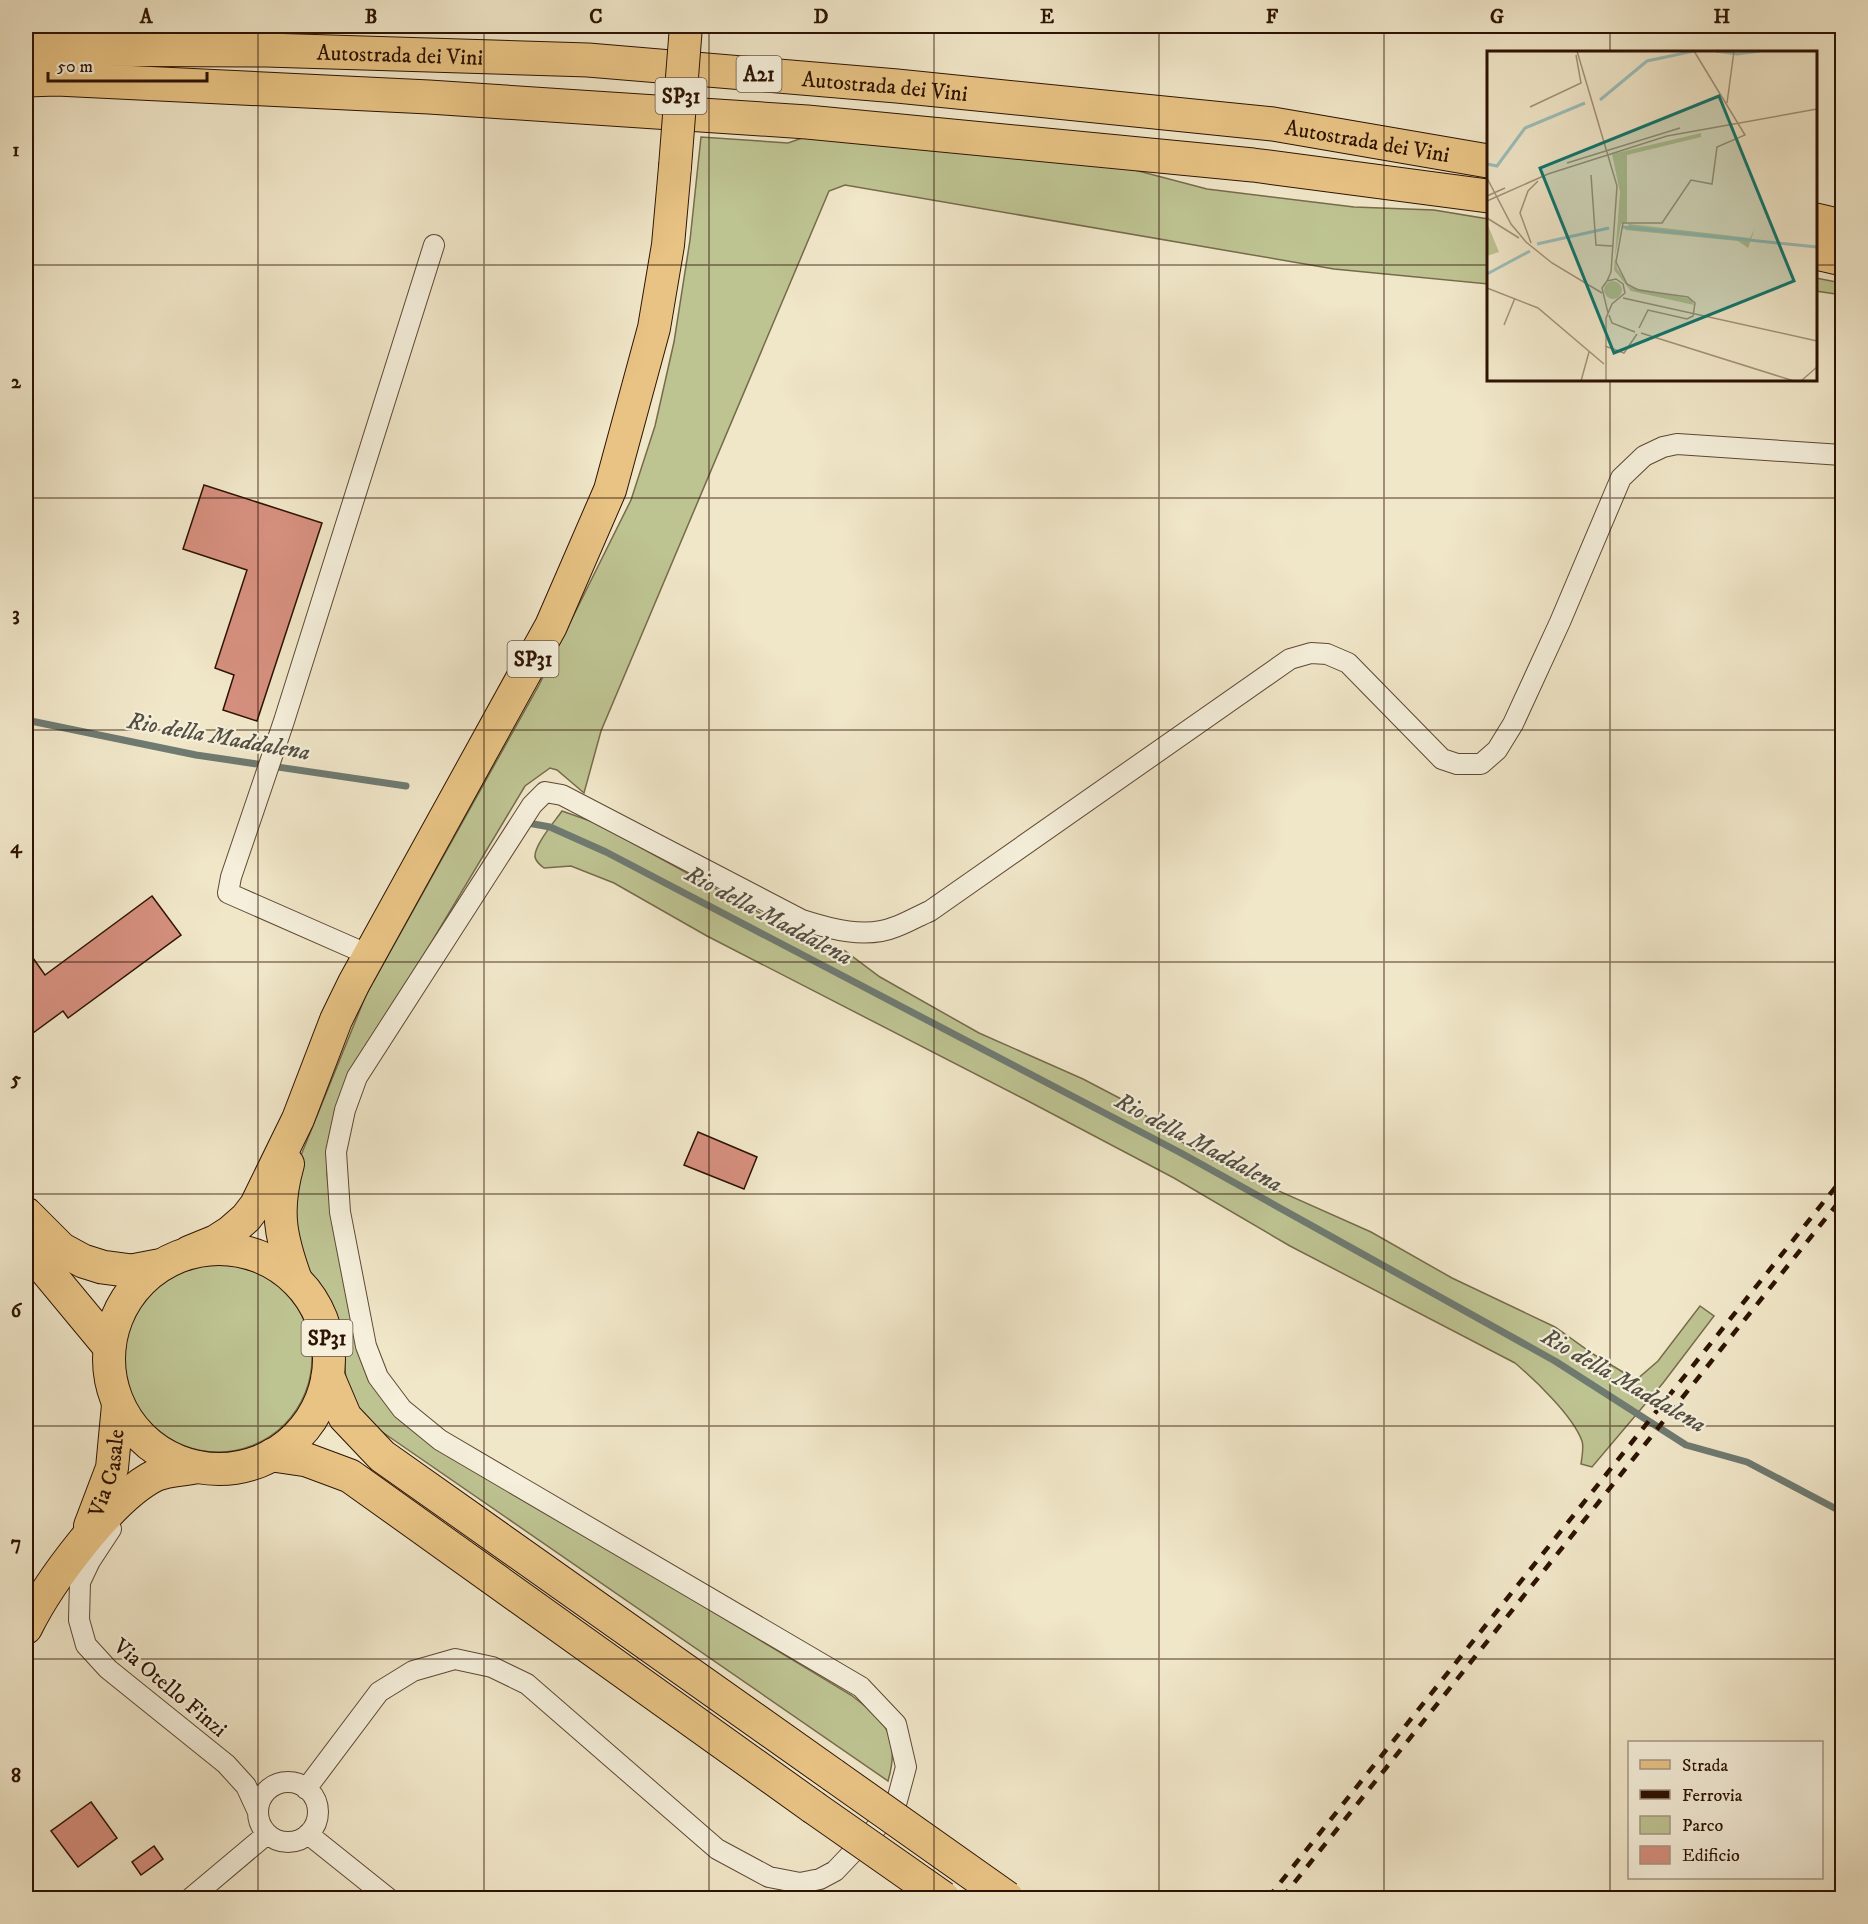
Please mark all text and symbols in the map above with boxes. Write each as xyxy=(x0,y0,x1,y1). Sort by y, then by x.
text: A xyxy=(139,5,154,30)
text: B xyxy=(365,5,377,30)
text: C xyxy=(589,5,603,30)
text: D xyxy=(814,5,829,30)
text: E xyxy=(1040,5,1054,30)
text: F xyxy=(1266,5,1279,30)
text: G xyxy=(1490,5,1504,30)
text: H xyxy=(1714,5,1731,30)
street label: Autostrada dei Vini xyxy=(316,40,484,72)
scale bar xyxy=(48,45,207,83)
inset map xyxy=(1487,51,1817,381)
text: 50 m xyxy=(57,56,93,78)
road number: A21 xyxy=(736,56,782,92)
street label: Autostrada dei Vini xyxy=(801,66,969,108)
road number: SP31 xyxy=(656,78,706,114)
street label: Autostrada dei Vini xyxy=(1283,114,1452,169)
text: 1 xyxy=(12,138,20,163)
text: 2 xyxy=(11,370,22,395)
text: 3 xyxy=(12,602,20,627)
road number: SP31 xyxy=(508,641,558,677)
water label: Rio della Maddalena xyxy=(124,706,313,768)
text: 4 xyxy=(10,835,23,860)
water label: Rio della Maddalena xyxy=(679,859,857,973)
text: 5 xyxy=(10,1067,21,1092)
water label: Rio della Maddalena xyxy=(1109,1086,1287,1200)
text: 6 xyxy=(11,1299,23,1324)
road number: SP31 xyxy=(302,1320,352,1356)
water label: Rio della Maddalena xyxy=(1535,1321,1711,1440)
street label: Via Casale xyxy=(82,1428,131,1522)
text: 7 xyxy=(11,1531,21,1556)
street label: Via Otello Finzi xyxy=(107,1632,232,1743)
legend xyxy=(1628,1741,1823,1879)
text: Strada xyxy=(1682,1755,1729,1777)
text: 8 xyxy=(11,1764,21,1789)
text: Ferrovia xyxy=(1682,1785,1743,1807)
text: Parco xyxy=(1682,1815,1723,1837)
text: Edificio xyxy=(1682,1845,1740,1867)

